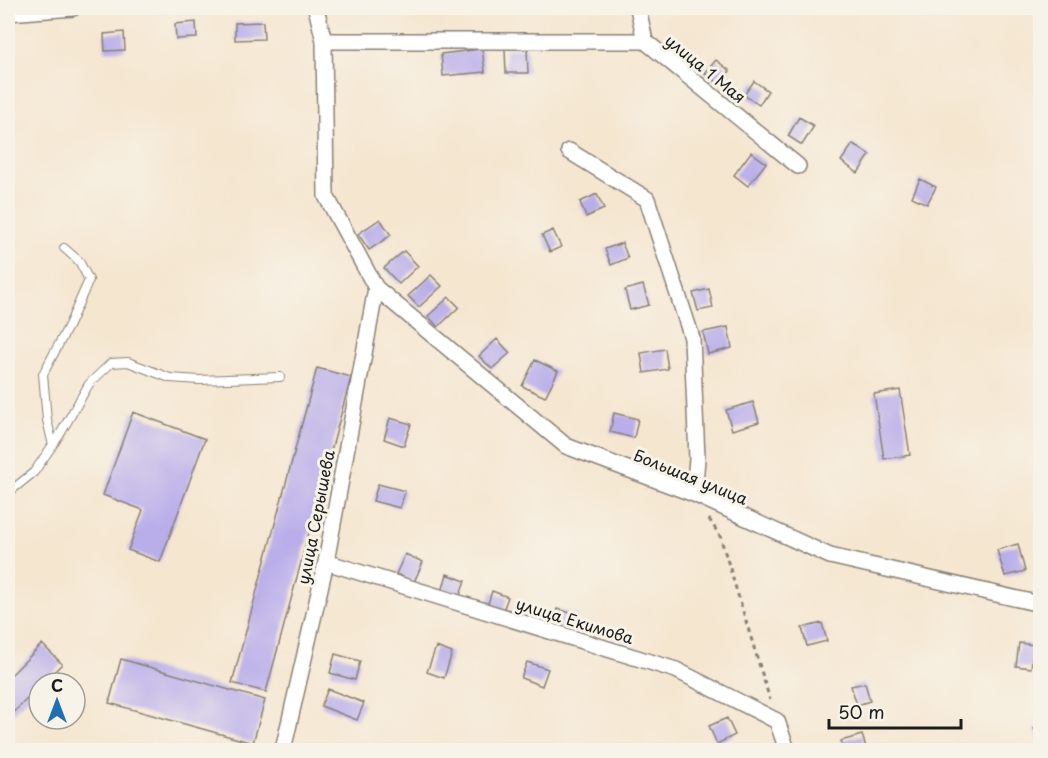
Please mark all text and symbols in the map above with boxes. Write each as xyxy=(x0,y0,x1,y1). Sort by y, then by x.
street label: улица 1 Мая xyxy=(660,28,752,108)
street label: Большая улица xyxy=(630,442,752,510)
street label: улица Серышева xyxy=(290,448,340,586)
street label: улица Екимова xyxy=(513,591,637,649)
north arrow xyxy=(27,671,87,731)
text: С xyxy=(51,673,63,697)
scale bar xyxy=(829,692,961,730)
text: 50 m xyxy=(838,698,885,725)

